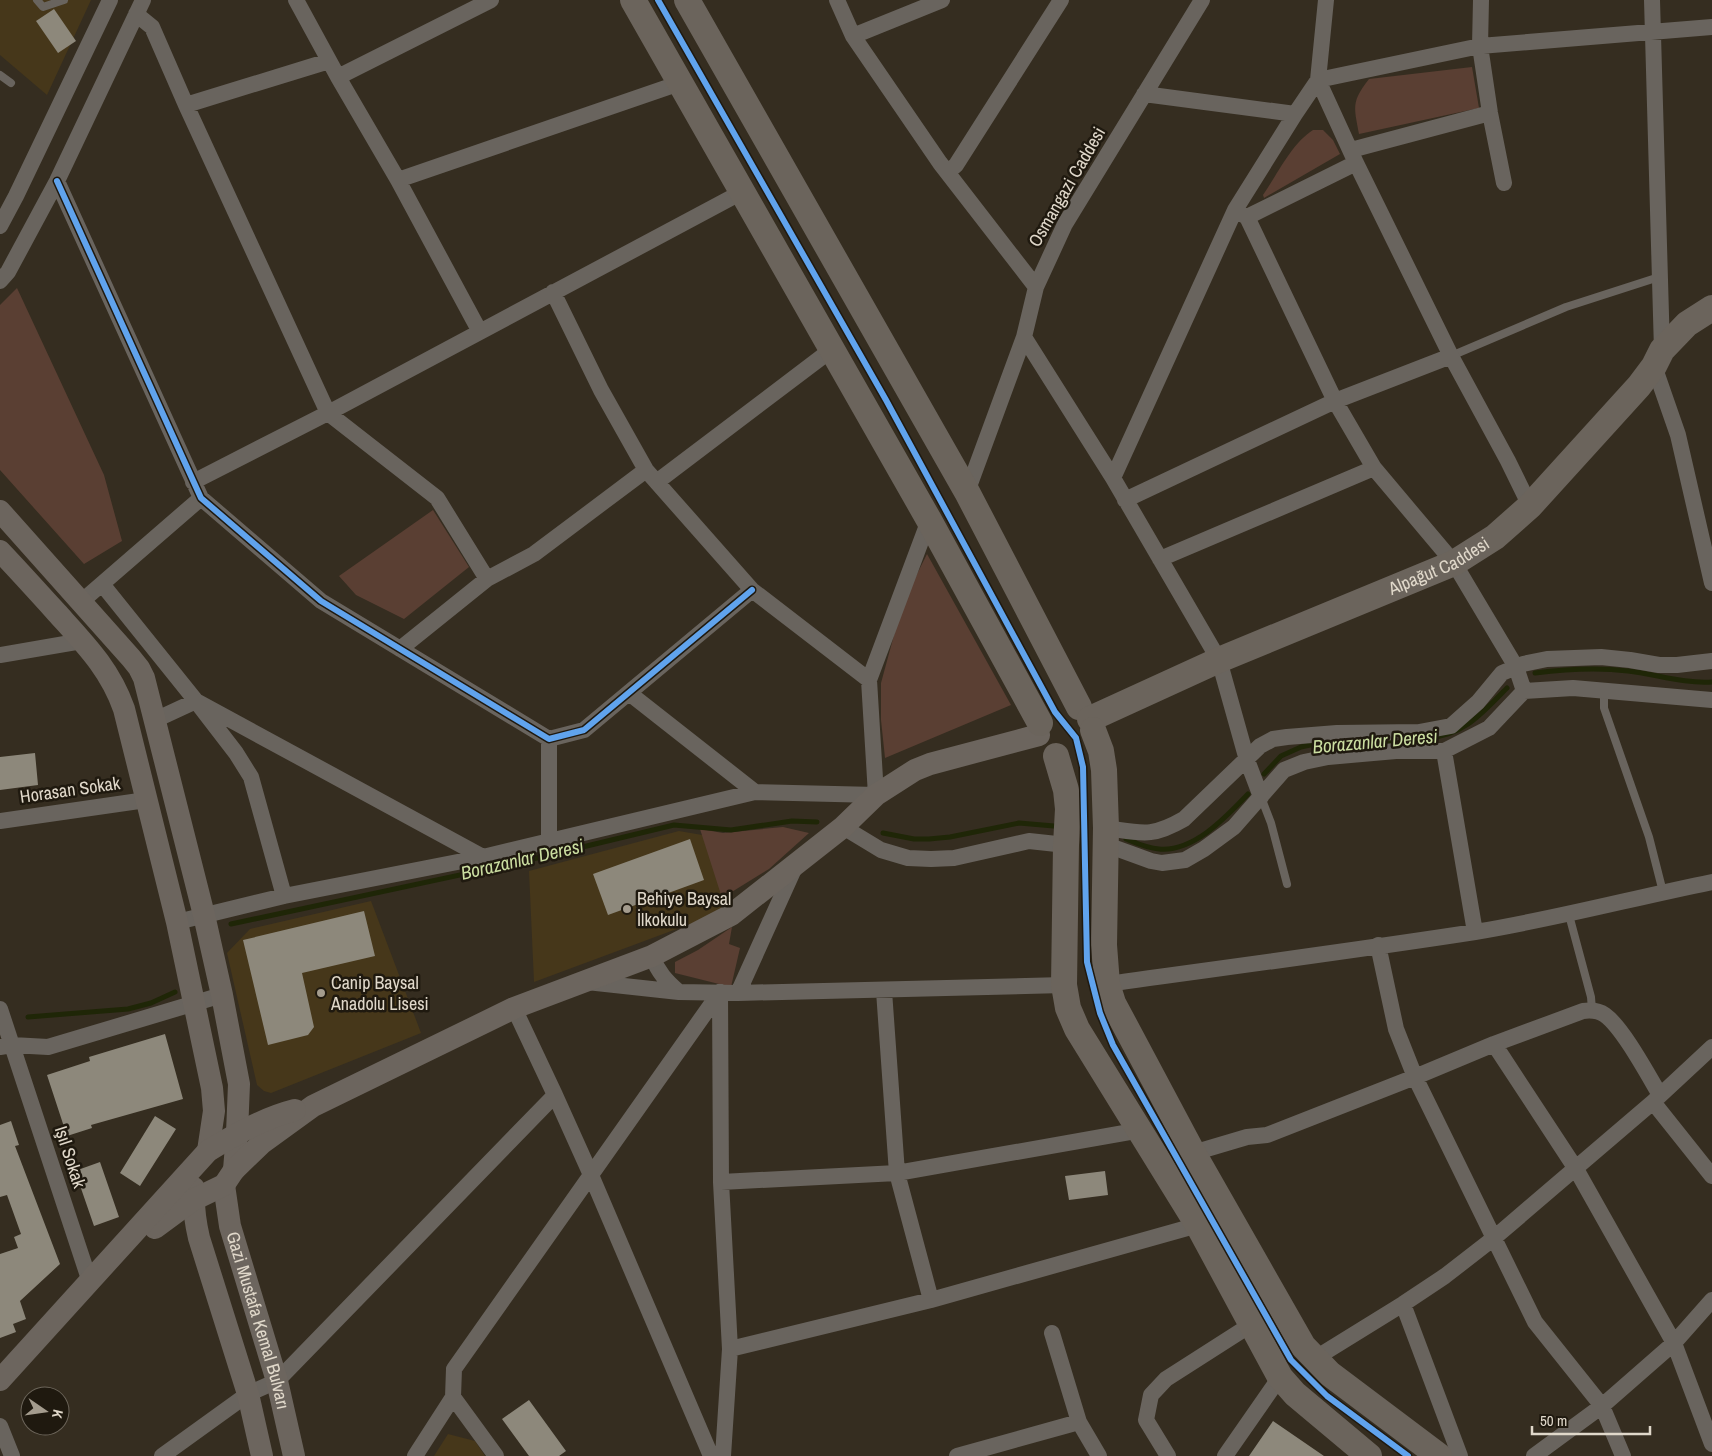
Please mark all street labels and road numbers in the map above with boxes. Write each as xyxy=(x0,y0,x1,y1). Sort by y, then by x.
street label: Osmangazi Caddesi xyxy=(1022,122,1111,251)
street label: Alpağut Caddesi xyxy=(1384,531,1494,601)
street label: Horasan Sokak xyxy=(18,770,122,809)
street label: Işıl Sokak xyxy=(49,1123,92,1192)
street label: Gazi Mustafa Kemal Bulvarı xyxy=(220,1229,296,1412)

